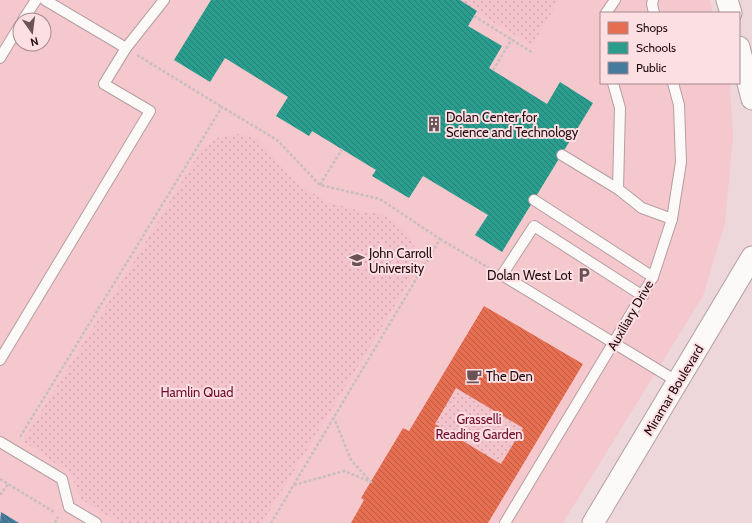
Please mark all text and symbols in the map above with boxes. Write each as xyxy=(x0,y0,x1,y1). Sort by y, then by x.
north arrow xyxy=(12,12,52,52)
legend xyxy=(600,12,740,84)
text: Shops xyxy=(636,20,668,35)
text: N xyxy=(29,34,40,49)
text: Schools xyxy=(636,40,676,55)
text: Public xyxy=(636,60,667,75)
place label: Dolan Center for Science and Technology xyxy=(446,109,579,140)
building icon: Dolan Center for Science and Technology xyxy=(425,115,443,133)
place label: John Carroll University xyxy=(368,245,432,276)
school or university icon: John Carroll University xyxy=(348,251,366,269)
parking icon: Dolan West Lot xyxy=(575,266,593,284)
place label: Dolan West Lot xyxy=(487,267,573,283)
street label: Auxiliary Drive xyxy=(603,277,657,353)
street label: Miramar Boulevard xyxy=(640,342,706,438)
cafe icon: The Den xyxy=(465,367,483,385)
place label: The Den xyxy=(486,368,533,384)
park label: Hamlin Quad xyxy=(161,384,233,400)
park label: Grasselli Reading Garden xyxy=(435,411,523,442)

